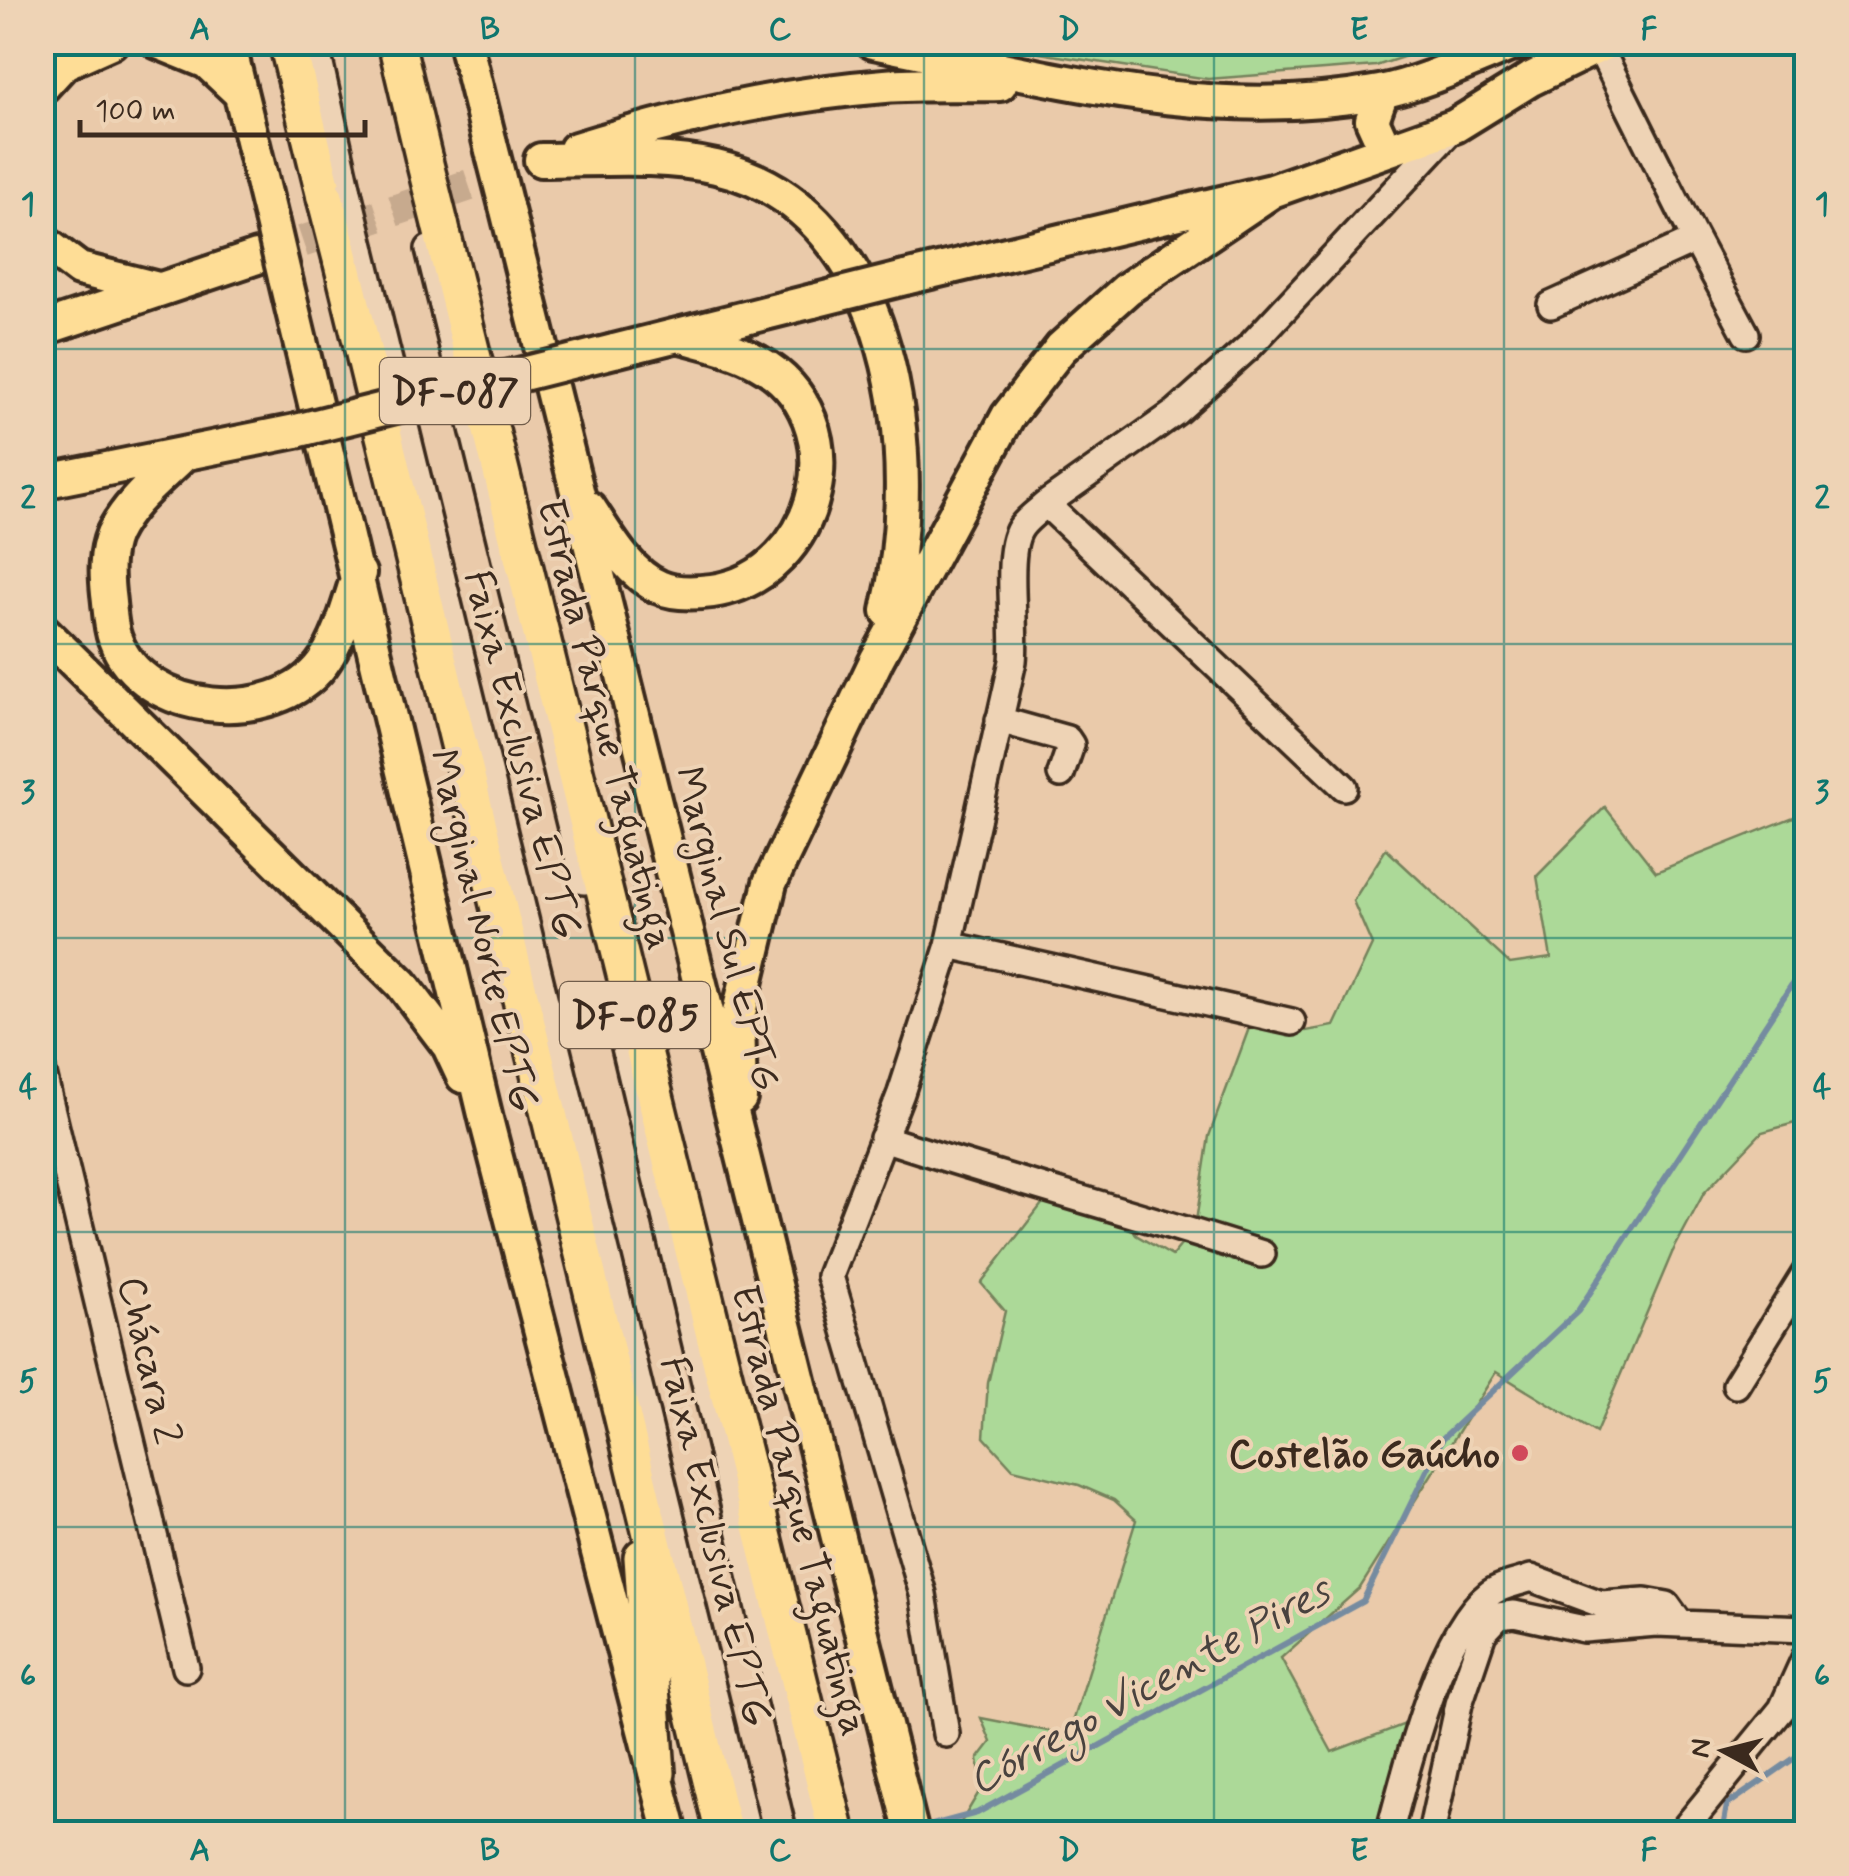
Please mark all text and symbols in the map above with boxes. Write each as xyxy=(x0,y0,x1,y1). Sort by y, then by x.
text: A xyxy=(190,9,210,51)
text: B xyxy=(480,9,500,51)
text: C xyxy=(769,9,792,51)
text: D xyxy=(1058,9,1080,51)
text: E xyxy=(1350,9,1369,51)
text: F xyxy=(1641,9,1658,51)
scale bar xyxy=(80,75,365,137)
text: 100 m xyxy=(95,92,176,131)
text: 1 xyxy=(21,184,35,226)
text: 1 xyxy=(1815,184,1829,226)
road number: DF-087 xyxy=(380,358,530,424)
text: 2 xyxy=(20,478,36,520)
text: 2 xyxy=(1814,478,1830,520)
street label: Estrada Parque Taguatinga xyxy=(519,494,685,957)
street label: Faixa Exclusiva EPTG xyxy=(450,565,592,944)
street label: Marginal Norte EPTG xyxy=(412,744,549,1118)
street label: Marginal Sul EPTG xyxy=(658,761,792,1097)
text: 3 xyxy=(21,772,36,814)
text: 3 xyxy=(1815,772,1830,814)
road number: DF-085 xyxy=(560,982,710,1048)
text: 4 xyxy=(19,1067,38,1109)
text: 4 xyxy=(1813,1067,1832,1109)
street label: Chácara 2 xyxy=(104,1272,193,1450)
street label: Estrada Parque Taguatinga xyxy=(713,1280,879,1743)
street label: Faixa Exclusiva EPTG xyxy=(646,1352,782,1732)
text: 5 xyxy=(18,1361,38,1403)
text: 5 xyxy=(1812,1361,1832,1403)
place label: Costelão Gaúcho xyxy=(1229,1430,1500,1482)
marker: Costelão Gaúcho xyxy=(1509,1442,1531,1464)
water label: Córrego Vicente Pires xyxy=(959,1563,1345,1813)
text: 6 xyxy=(20,1655,36,1697)
text: 6 xyxy=(1814,1655,1830,1697)
north arrow xyxy=(1674,1701,1774,1801)
text: N xyxy=(1682,1737,1721,1760)
text: A xyxy=(190,1830,210,1872)
text: B xyxy=(480,1830,500,1872)
text: C xyxy=(769,1830,792,1872)
text: D xyxy=(1058,1830,1080,1872)
text: E xyxy=(1350,1830,1369,1872)
text: F xyxy=(1641,1830,1658,1872)

